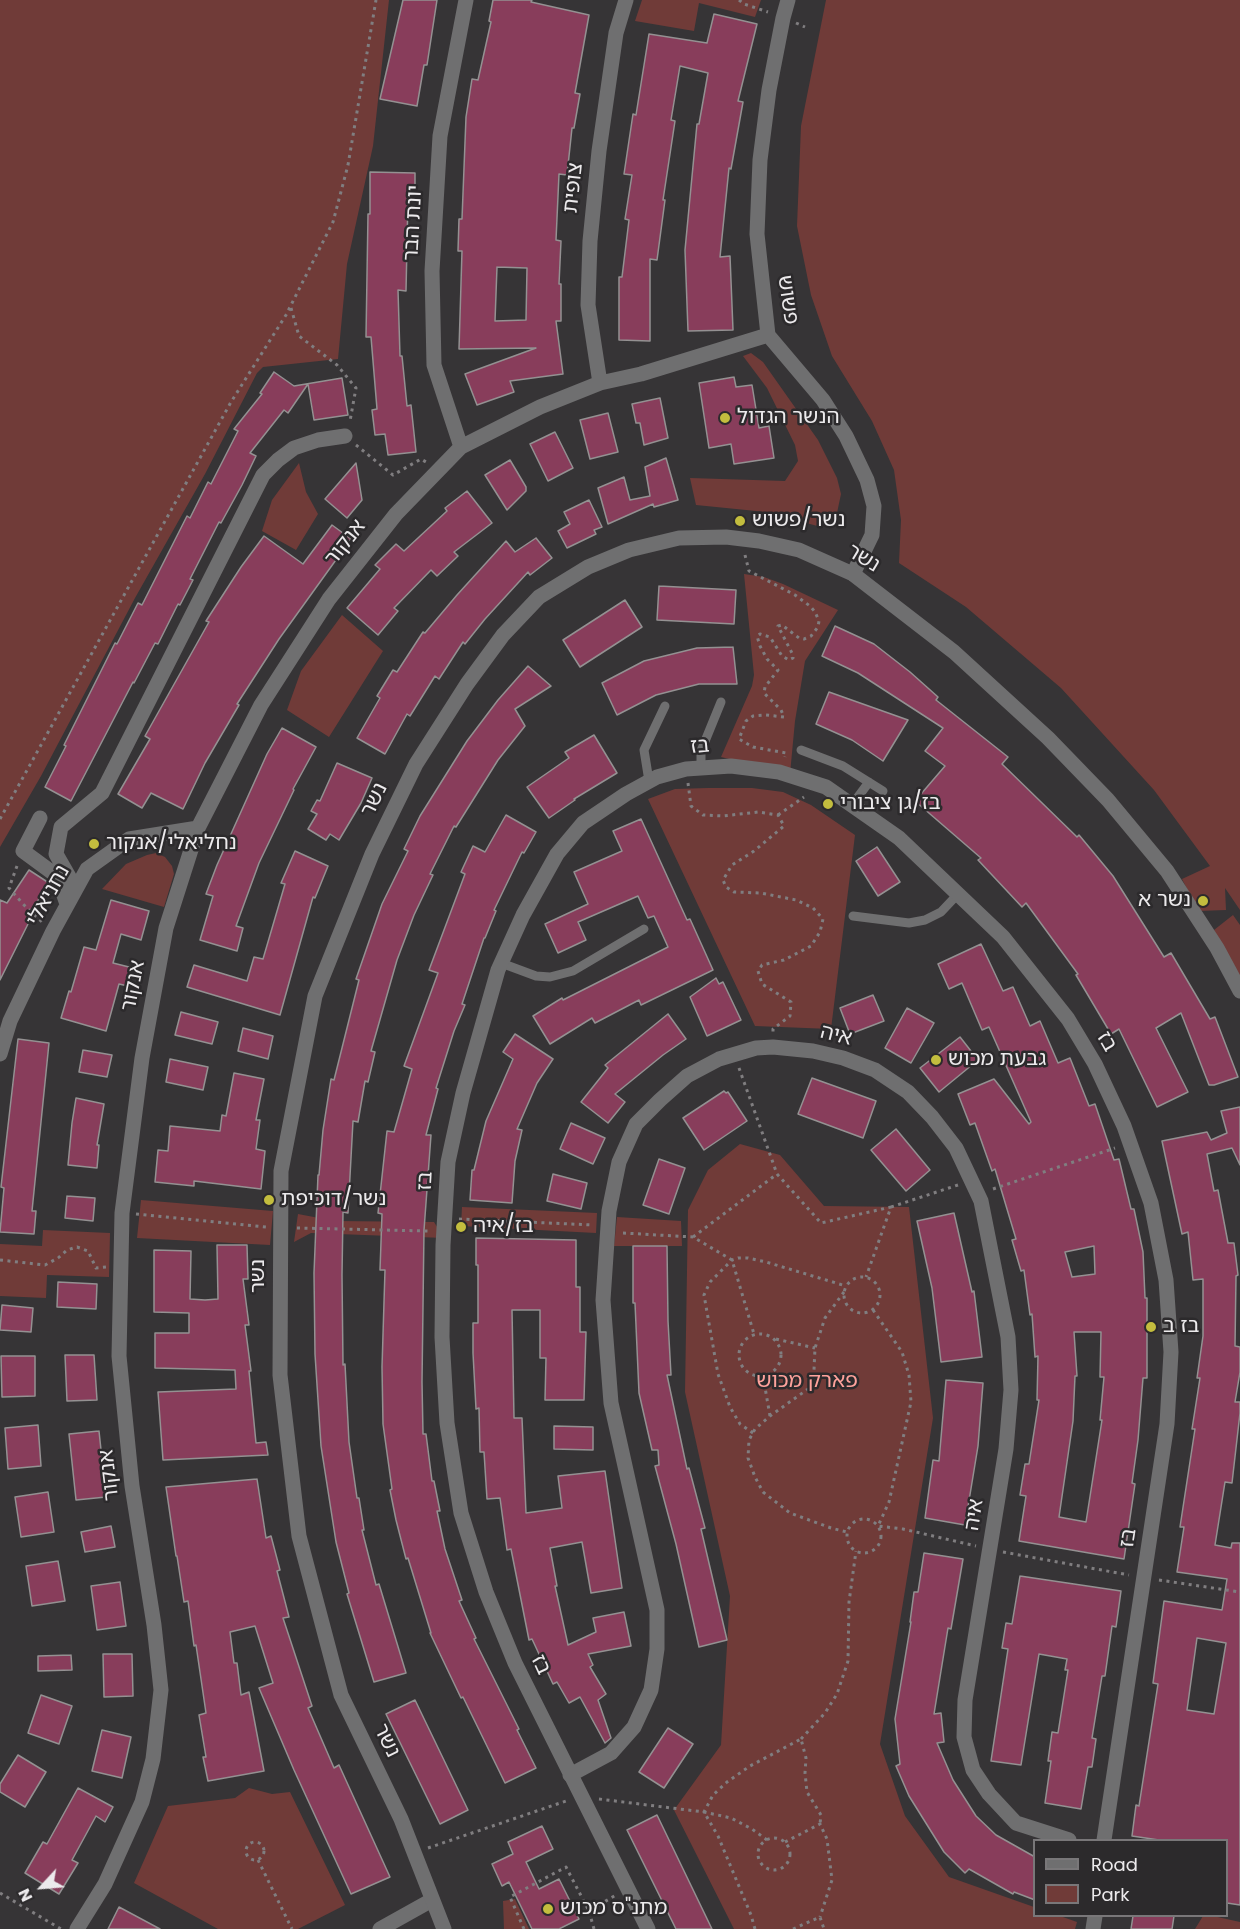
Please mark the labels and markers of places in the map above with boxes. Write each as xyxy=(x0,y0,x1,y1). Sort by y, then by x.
place label: הנשר הגדול xyxy=(737,405,840,431)
marker: הנשר הגדול xyxy=(718,411,732,425)
place label: נשר/פשוש xyxy=(752,508,846,534)
marker: נשר/פשוש xyxy=(733,514,747,528)
place label: בז/גן ציבורי xyxy=(840,791,941,817)
marker: בז/גן ציבורי xyxy=(821,797,835,811)
place label: נחליאלי/אנקור xyxy=(106,831,237,857)
marker: נחליאלי/אנקור xyxy=(87,837,101,851)
place label: נשר א xyxy=(1138,888,1191,914)
marker: נשר א xyxy=(1196,894,1210,908)
place label: גבעת מכוש xyxy=(948,1047,1046,1073)
marker: גבעת מכוש xyxy=(929,1053,943,1067)
place label: נשר/דוכיפת xyxy=(281,1187,386,1213)
marker: נשר/דוכיפת xyxy=(262,1193,276,1207)
place label: בז/איה xyxy=(473,1214,534,1240)
marker: בז/איה xyxy=(454,1220,468,1234)
place label: בז ב xyxy=(1163,1314,1200,1340)
marker: בז ב xyxy=(1144,1320,1158,1334)
place label: מתנ"ס מכוש xyxy=(560,1896,667,1922)
marker: מתנ"ס מכוש xyxy=(541,1902,555,1916)

